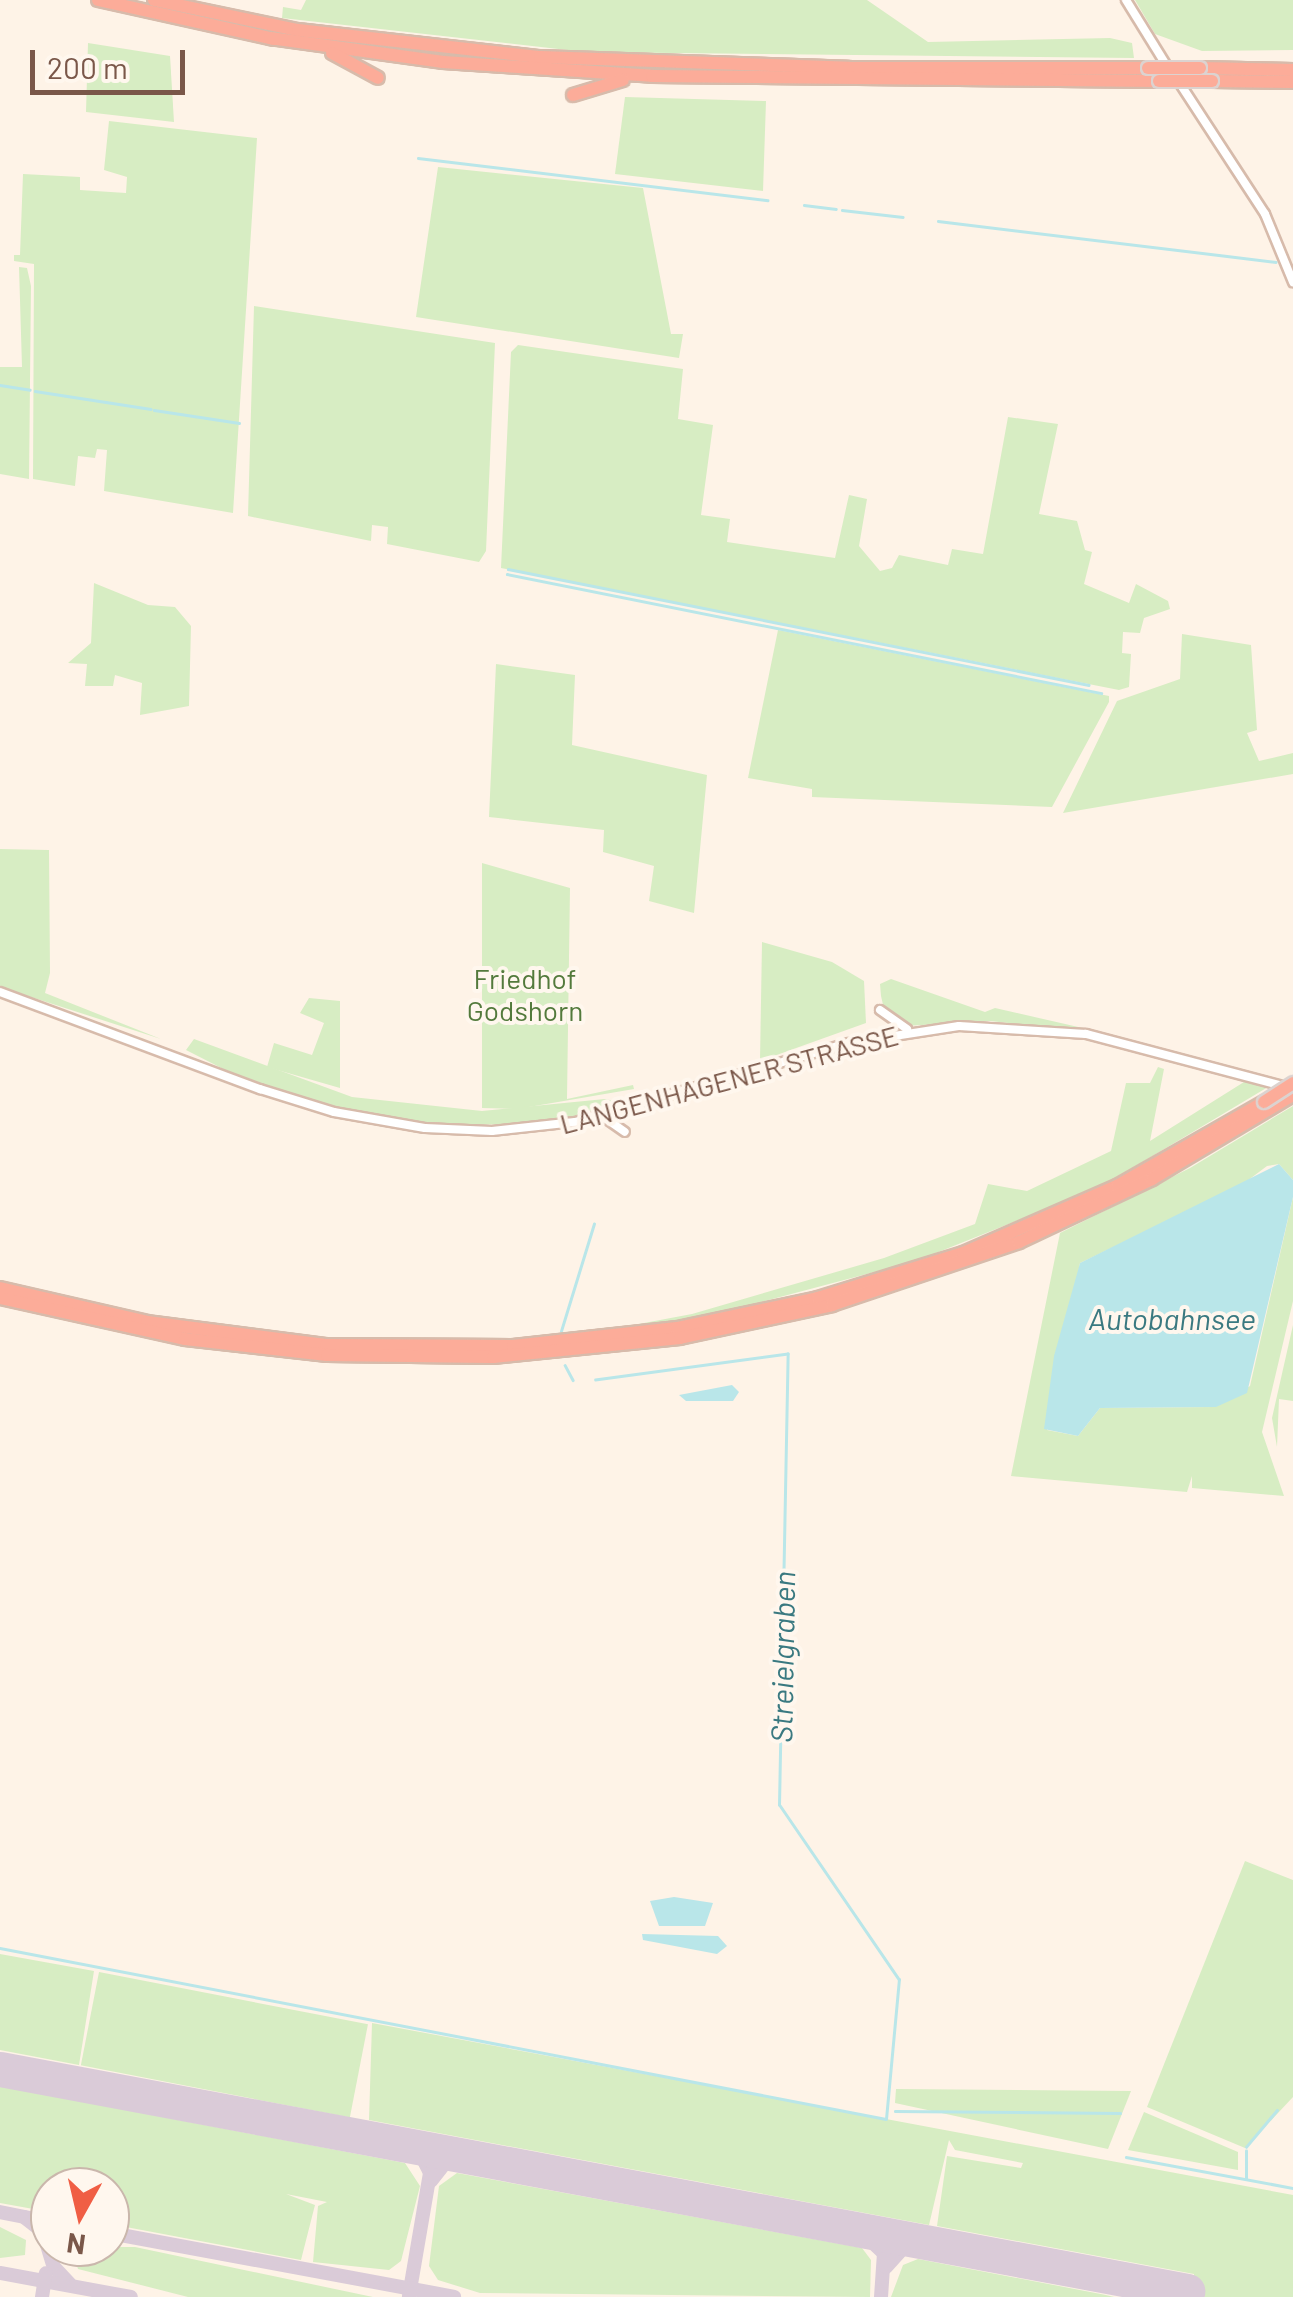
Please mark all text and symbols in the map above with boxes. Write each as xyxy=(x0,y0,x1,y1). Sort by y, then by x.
scale bar xyxy=(35,30,190,92)
text: 200 m xyxy=(47,49,128,85)
park label: Friedhof Godshorn xyxy=(467,961,583,1027)
street label: LANGENHAGENER STRASSE xyxy=(556,1018,902,1140)
water label: Autobahnsee xyxy=(1088,1300,1256,1336)
water label: Streielgraben xyxy=(763,1571,801,1743)
north arrow xyxy=(30,2167,130,2267)
text: N xyxy=(65,2227,88,2263)

